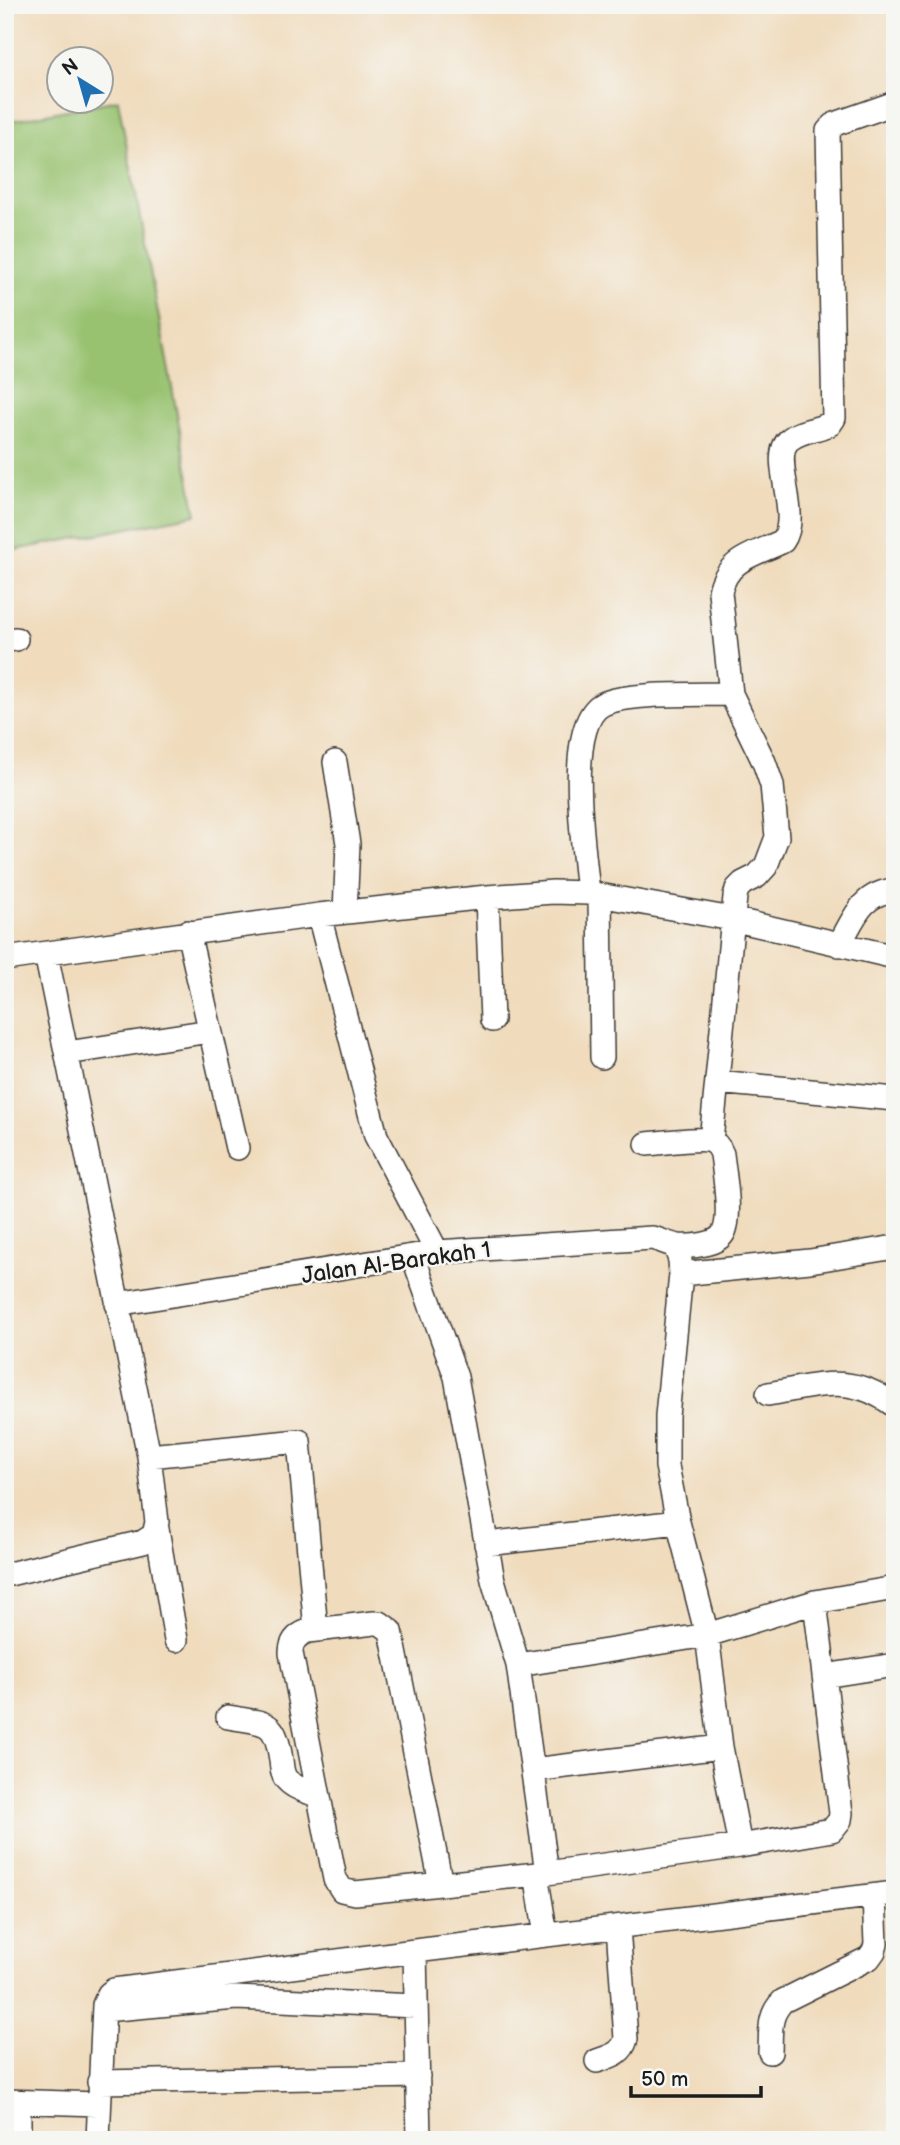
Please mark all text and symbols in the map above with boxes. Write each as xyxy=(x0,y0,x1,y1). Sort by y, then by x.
north arrow xyxy=(46,46,116,116)
text: N xyxy=(58,54,83,81)
street label: Jalan Al-Barakah 1 xyxy=(300,1236,493,1290)
scale bar xyxy=(631,2054,760,2098)
text: 50 m xyxy=(641,2067,688,2092)

